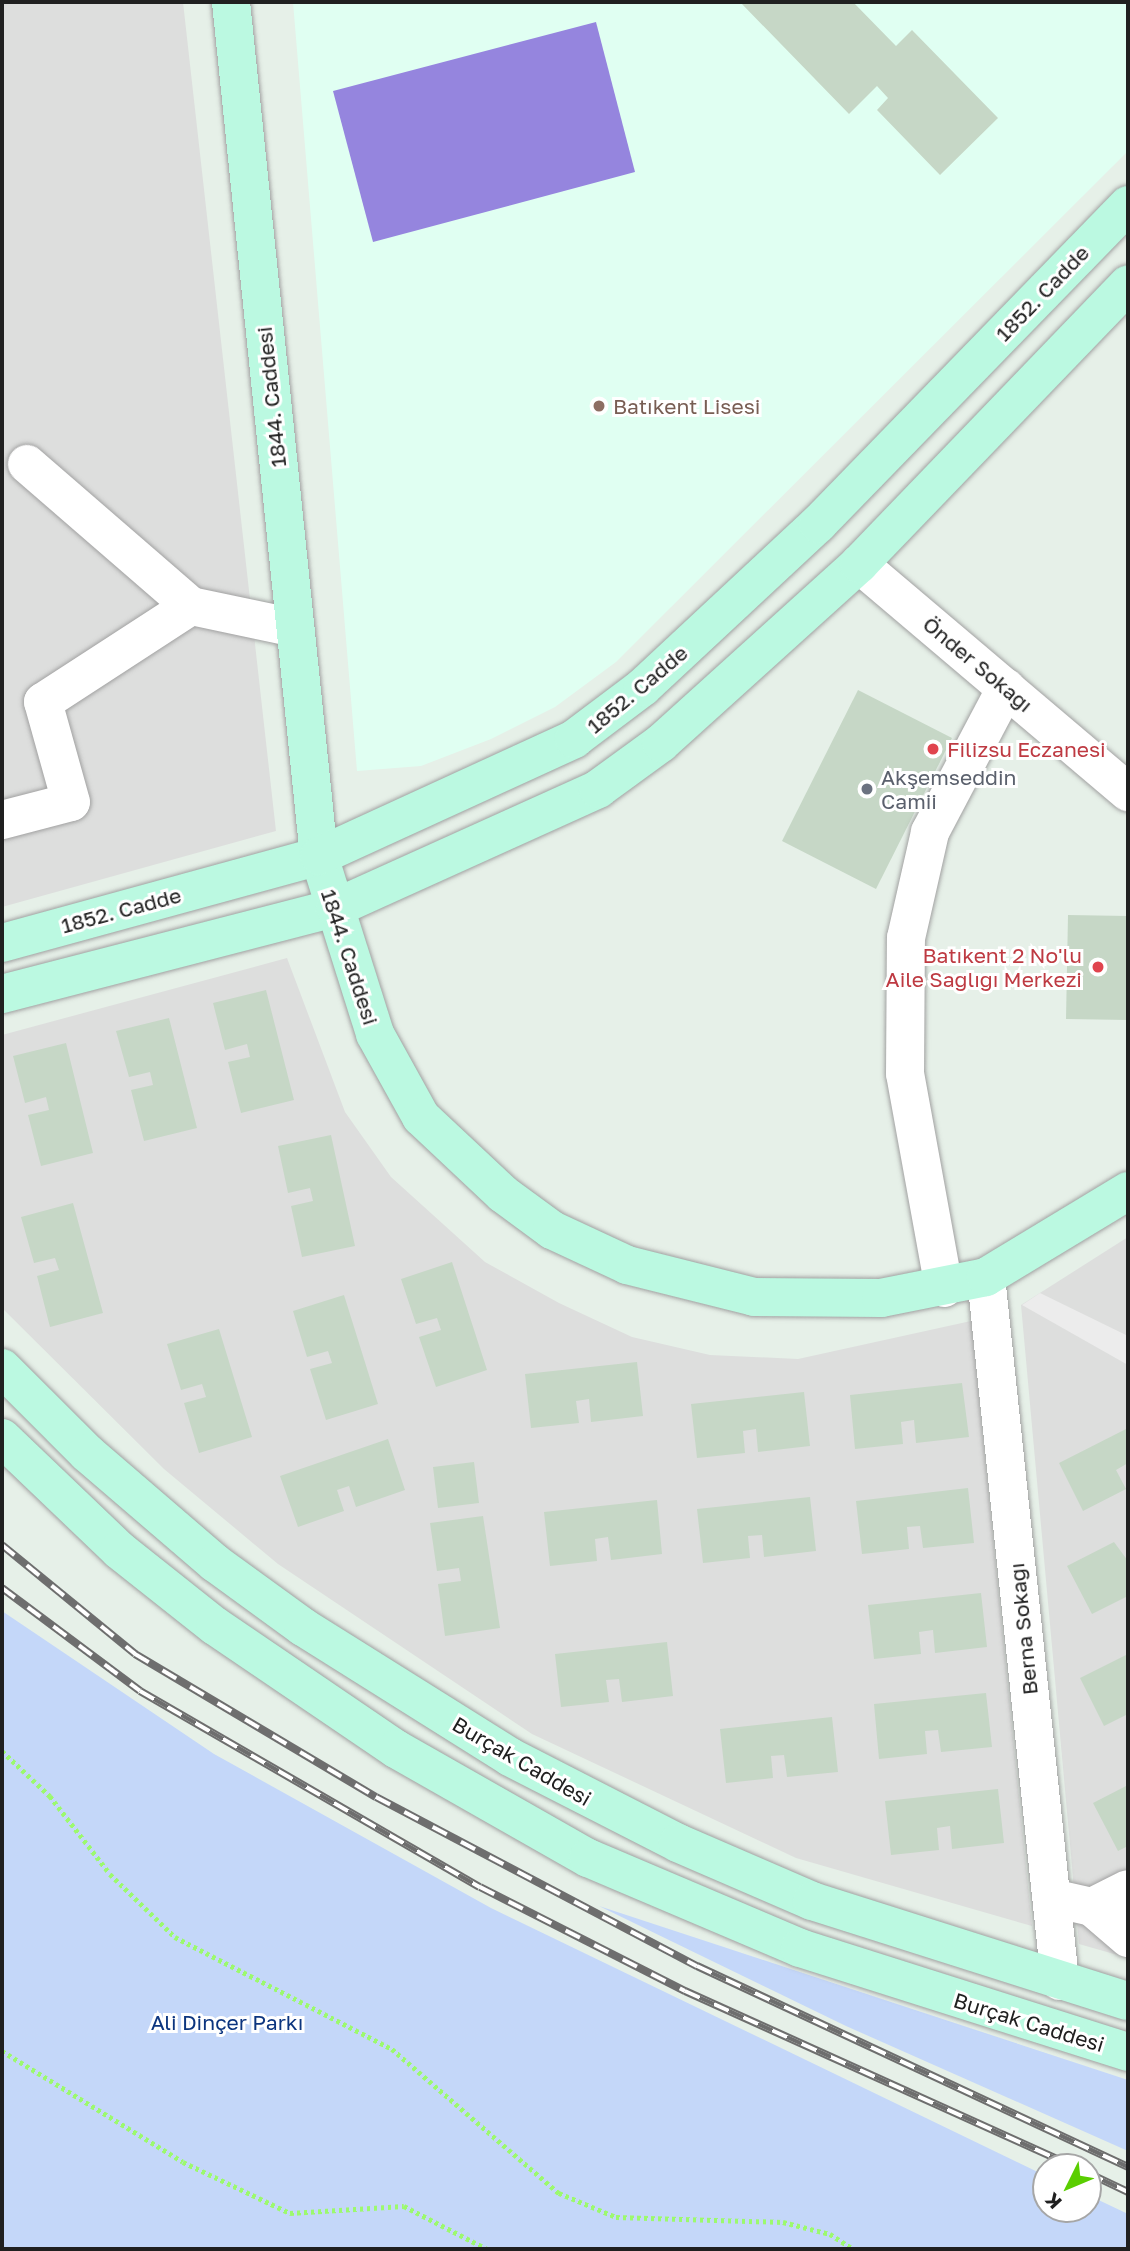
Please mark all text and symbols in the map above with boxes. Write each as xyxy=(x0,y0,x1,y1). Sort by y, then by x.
street label: 1852. Cadde xyxy=(990,240,1094,346)
street label: 1844. Caddesi xyxy=(251,326,291,468)
place label: Batıkent Lisesi xyxy=(613,393,760,419)
marker: Batıkent Lisesi xyxy=(591,398,607,414)
street label: Önder Sokağı xyxy=(918,611,1038,717)
street label: 1852. Cadde xyxy=(582,640,692,738)
place label: Filizsu Eczanesi xyxy=(947,736,1106,762)
marker: Filizsu Eczanesi xyxy=(925,741,941,757)
place label: Akşemseddin Camii xyxy=(881,764,1017,814)
marker: Akşemseddin Camii xyxy=(859,781,875,797)
street label: 1852. Cadde xyxy=(58,882,184,938)
street label: 1844. Caddesi xyxy=(316,886,384,1028)
place label: Batıkent 2 No'lu Aile Sağlığı Merkezi xyxy=(886,942,1082,992)
marker: Batıkent 2 No'lu Aile Sağlığı Merkezi xyxy=(1088,957,1108,977)
street label: Berna Sokağı xyxy=(1004,1562,1042,1696)
street label: Burçak Caddesi xyxy=(448,1711,596,1811)
street label: Burçak Caddesi xyxy=(951,1987,1107,2057)
park label: Ali Dinçer Parkı xyxy=(151,2009,303,2035)
north arrow xyxy=(1032,2153,1102,2223)
text: K xyxy=(1040,2188,1066,2214)

